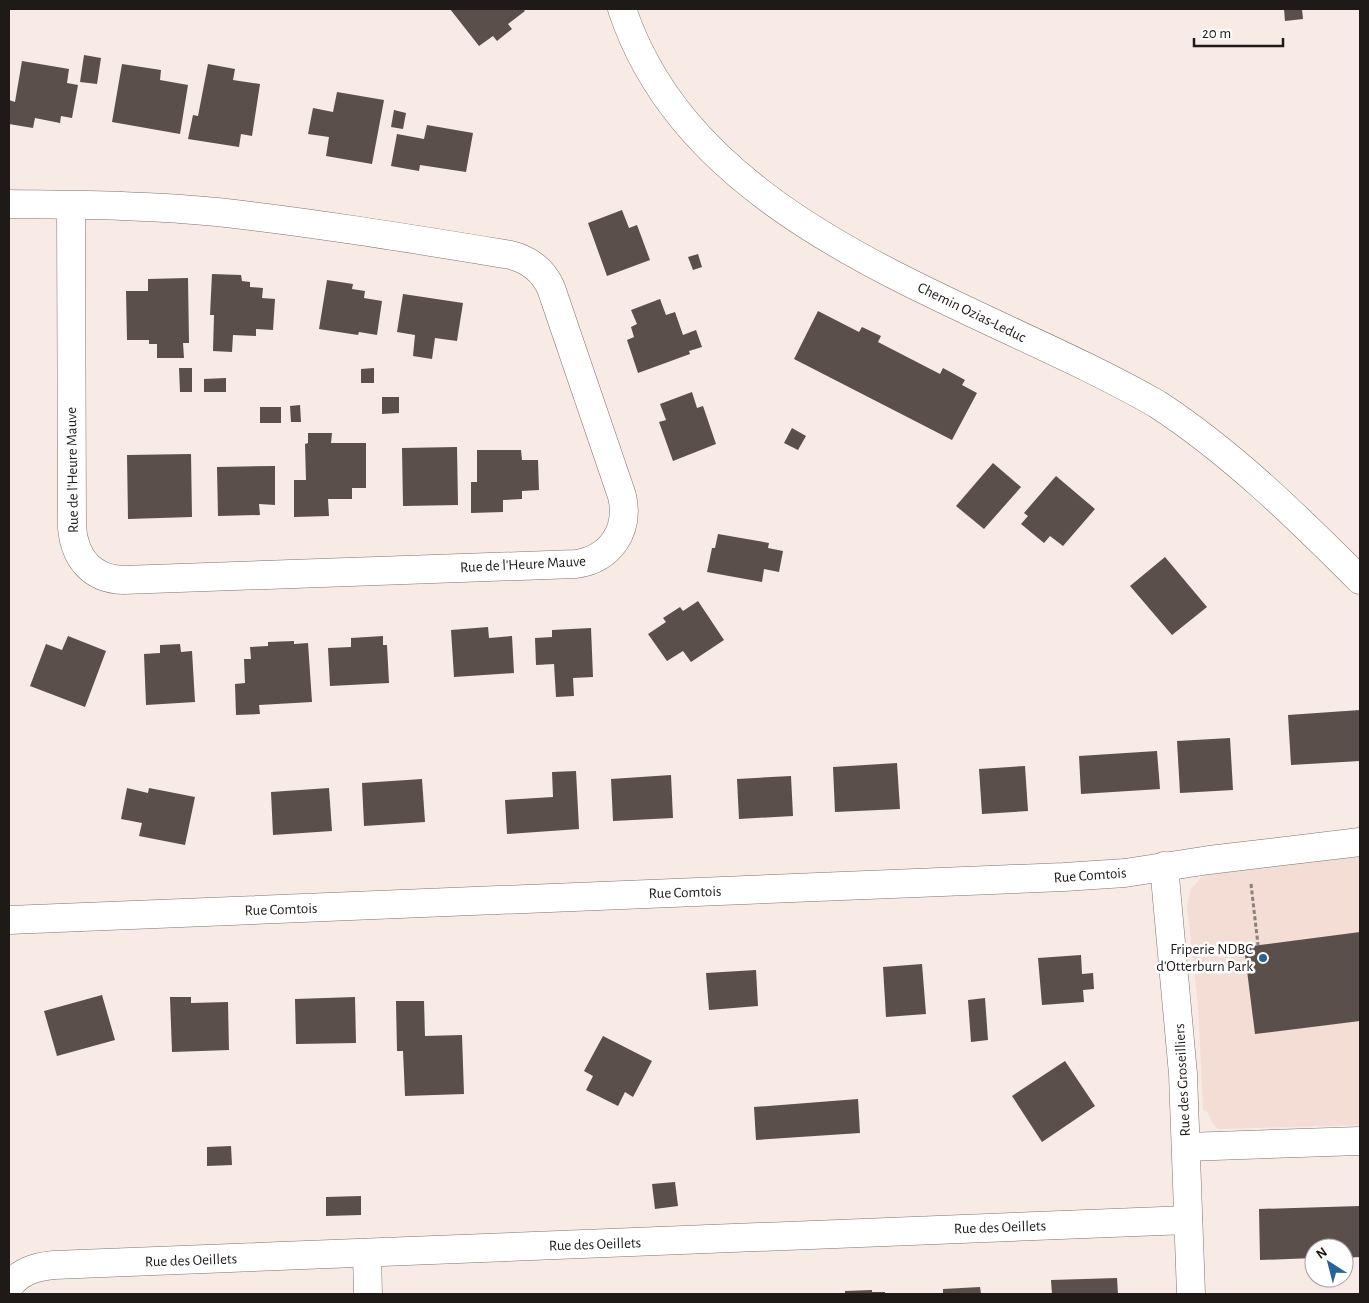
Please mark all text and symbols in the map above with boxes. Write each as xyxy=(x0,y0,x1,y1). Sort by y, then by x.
scale bar xyxy=(1194,15,1283,47)
text: 20 m xyxy=(1202,26,1231,41)
street label: Chemin Ozias-Leduc xyxy=(915,280,1028,345)
street label: Rue de l'Heure Mauve xyxy=(64,407,81,533)
street label: Rue de l'Heure Mauve xyxy=(460,554,586,575)
street label: Rue Comtois xyxy=(1053,865,1127,886)
street label: Rue Comtois xyxy=(648,884,722,901)
street label: Rue Comtois xyxy=(244,901,318,918)
place label: Friperie NDBC d'Otterburn Park xyxy=(1156,942,1253,974)
marker: Friperie NDBC d'Otterburn Park xyxy=(1257,952,1269,964)
street label: Rue des Groseilliers xyxy=(1172,1023,1193,1137)
street label: Rue des Oeillets xyxy=(954,1218,1047,1237)
street label: Rue des Oeillets xyxy=(549,1235,642,1254)
north arrow xyxy=(1304,1238,1354,1288)
text: N xyxy=(1314,1245,1330,1262)
street label: Rue des Oeillets xyxy=(145,1251,238,1270)

